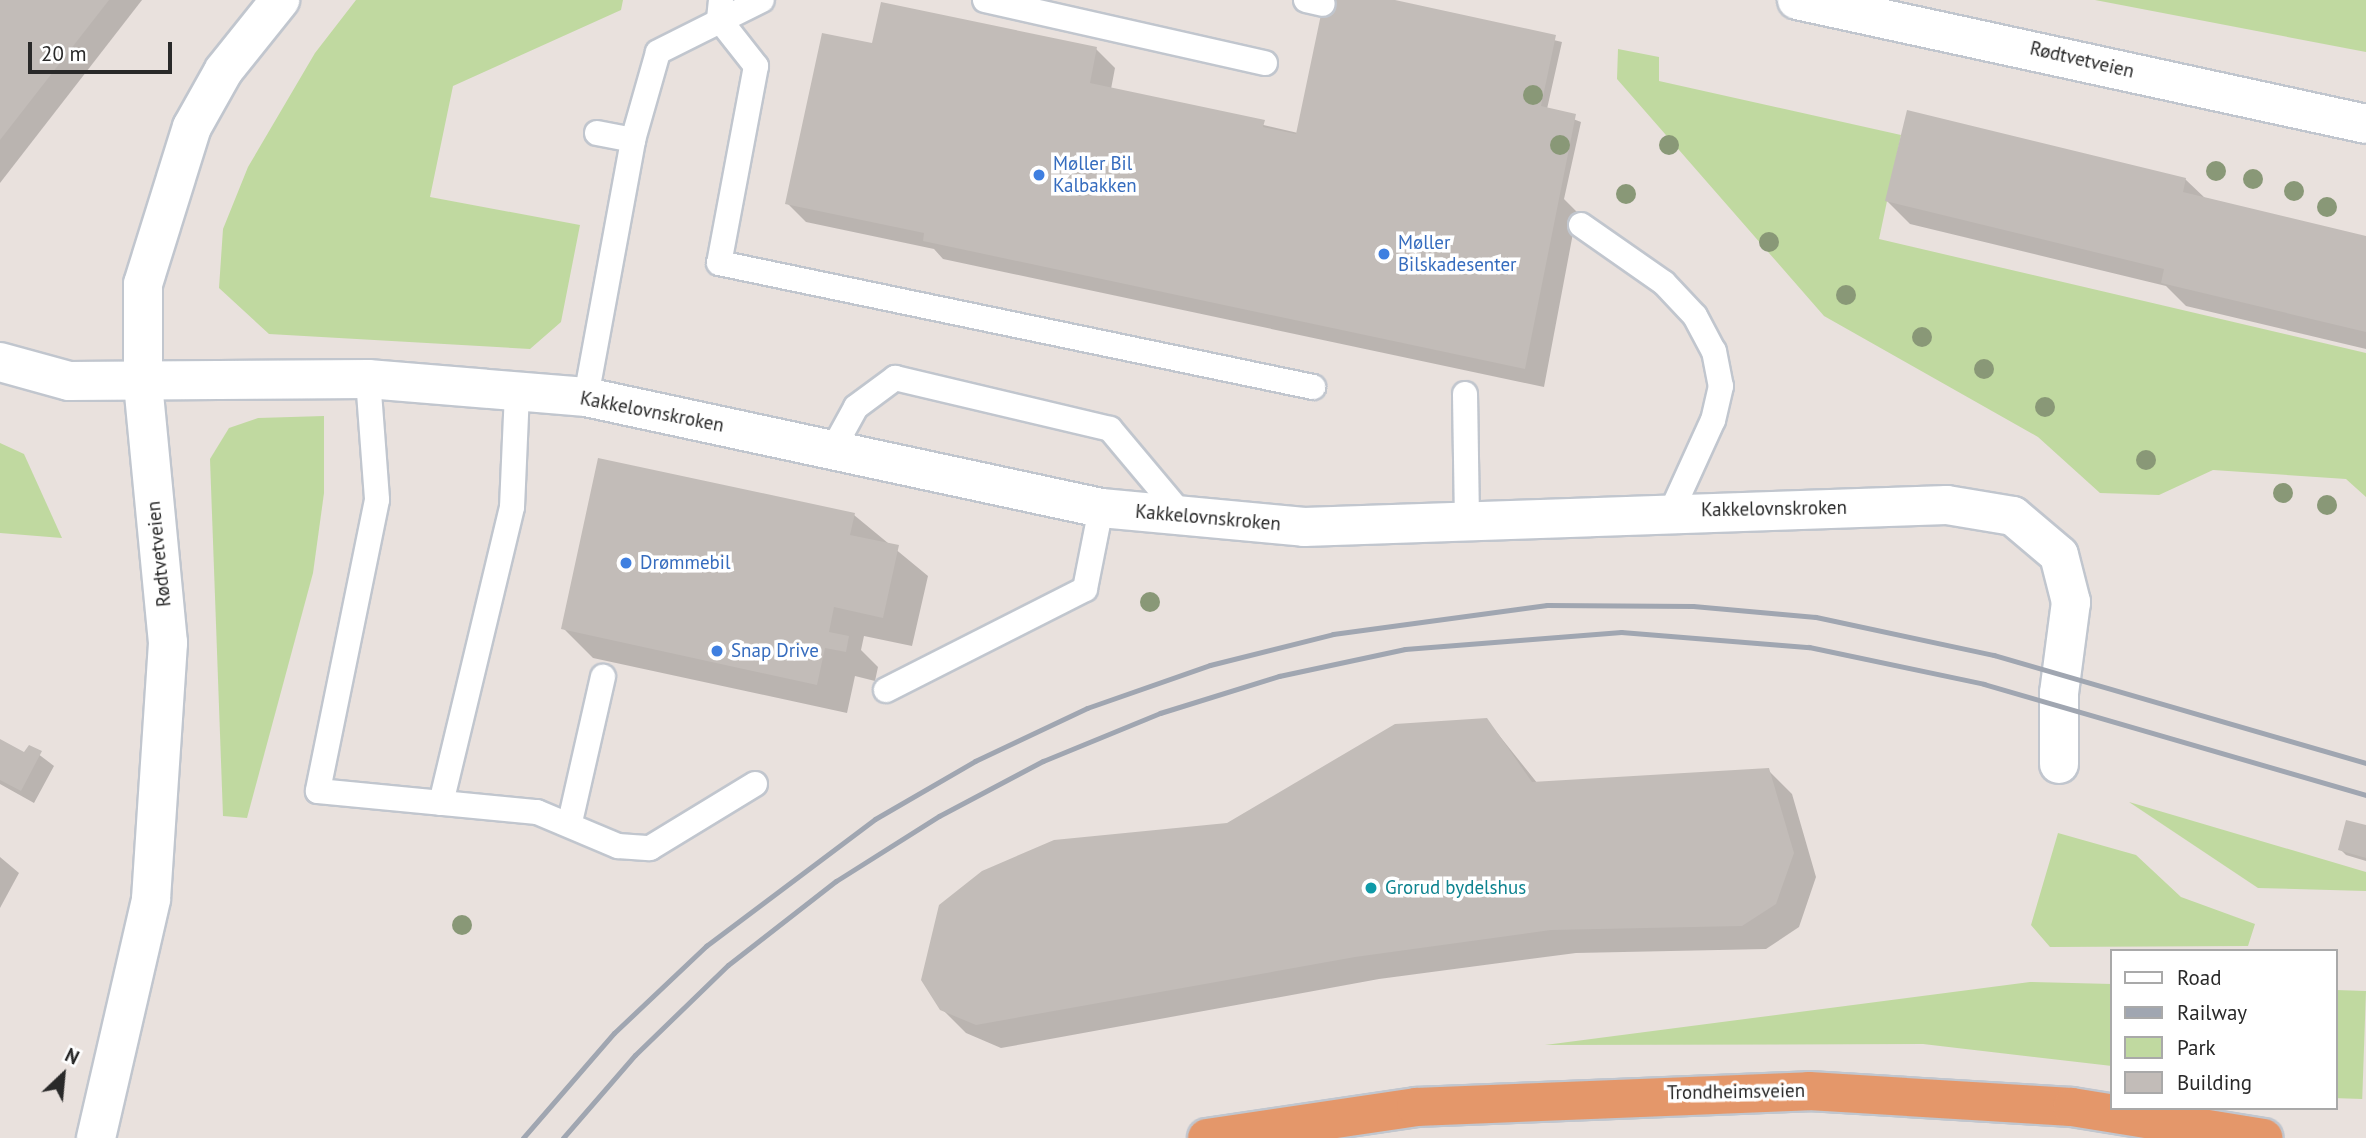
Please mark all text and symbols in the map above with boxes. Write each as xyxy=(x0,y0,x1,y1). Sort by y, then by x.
scale bar xyxy=(32,28,175,72)
street label: Rødtvetveien xyxy=(2028,37,2136,83)
text: 20 m xyxy=(41,40,87,67)
place label: Møller Bil Kalbakken xyxy=(1053,153,1137,197)
marker: Møller Bil Kalbakken xyxy=(1031,167,1047,183)
place label: Møller Bilskadesenter xyxy=(1398,232,1517,276)
marker: Møller Bilskadesenter xyxy=(1376,246,1392,262)
street label: Kakkelovnskroken xyxy=(578,387,726,437)
street label: Kakkelovnskroken xyxy=(1701,496,1847,522)
street label: Rødtvetveien xyxy=(142,500,176,608)
street label: Kakkelovnskroken xyxy=(1134,500,1282,536)
place label: Drømmebil xyxy=(640,552,730,574)
marker: Drømmebil xyxy=(618,555,634,571)
place label: Snap Drive xyxy=(731,640,819,662)
marker: Snap Drive xyxy=(709,643,725,659)
place label: Grorud bydelshus xyxy=(1385,877,1526,899)
marker: Grorud bydelshus xyxy=(1363,880,1379,896)
legend xyxy=(2110,949,2338,1110)
text: Road xyxy=(2177,964,2221,991)
text: Railway xyxy=(2177,999,2247,1026)
text: Park xyxy=(2177,1034,2216,1061)
north arrow xyxy=(28,1040,98,1110)
text: N xyxy=(61,1043,83,1070)
text: Building xyxy=(2177,1069,2252,1096)
street label: Trondheimsveien xyxy=(1667,1079,1805,1105)

